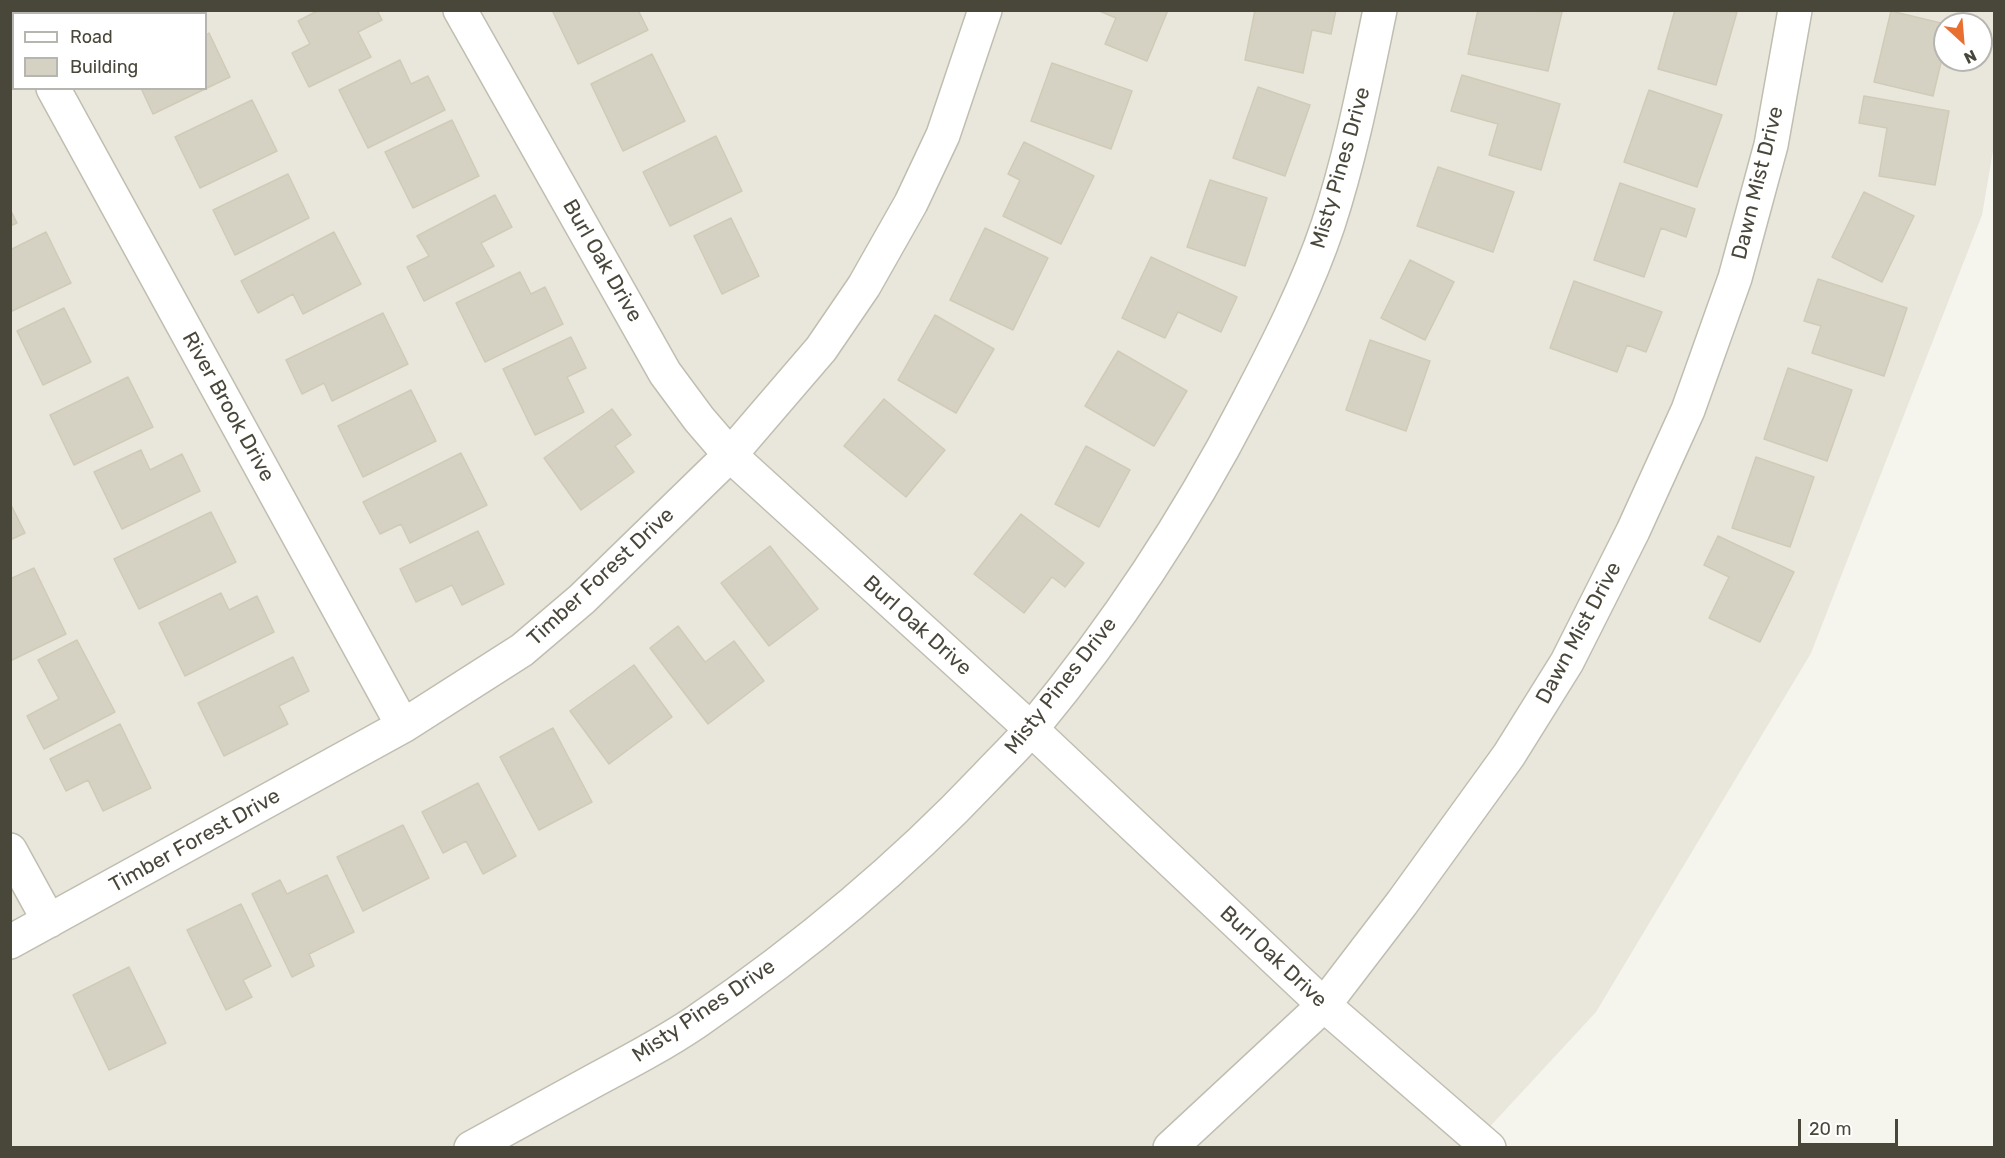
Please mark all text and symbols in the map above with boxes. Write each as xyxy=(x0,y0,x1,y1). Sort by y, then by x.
legend xyxy=(12,12,207,90)
north arrow xyxy=(1933,12,1993,72)
text: Road xyxy=(70,26,113,48)
text: N xyxy=(1961,46,1980,68)
text: Building xyxy=(70,56,138,78)
street label: Misty Pines Drive xyxy=(1306,84,1376,252)
street label: Dawn Mist Drive xyxy=(1727,104,1789,262)
street label: Burl Oak Drive xyxy=(557,195,647,327)
street label: River Brook Drive xyxy=(176,328,280,486)
street label: Timber Forest Drive xyxy=(522,503,680,651)
street label: Dawn Mist Drive xyxy=(1531,558,1627,708)
street label: Burl Oak Drive xyxy=(858,571,976,681)
street label: Misty Pines Drive xyxy=(1000,613,1122,759)
street label: Timber Forest Drive xyxy=(105,784,285,898)
street label: Burl Oak Drive xyxy=(1214,901,1332,1013)
street label: Misty Pines Drive xyxy=(628,954,780,1068)
scale bar xyxy=(1801,1107,1902,1145)
text: 20 m xyxy=(1809,1118,1851,1140)

